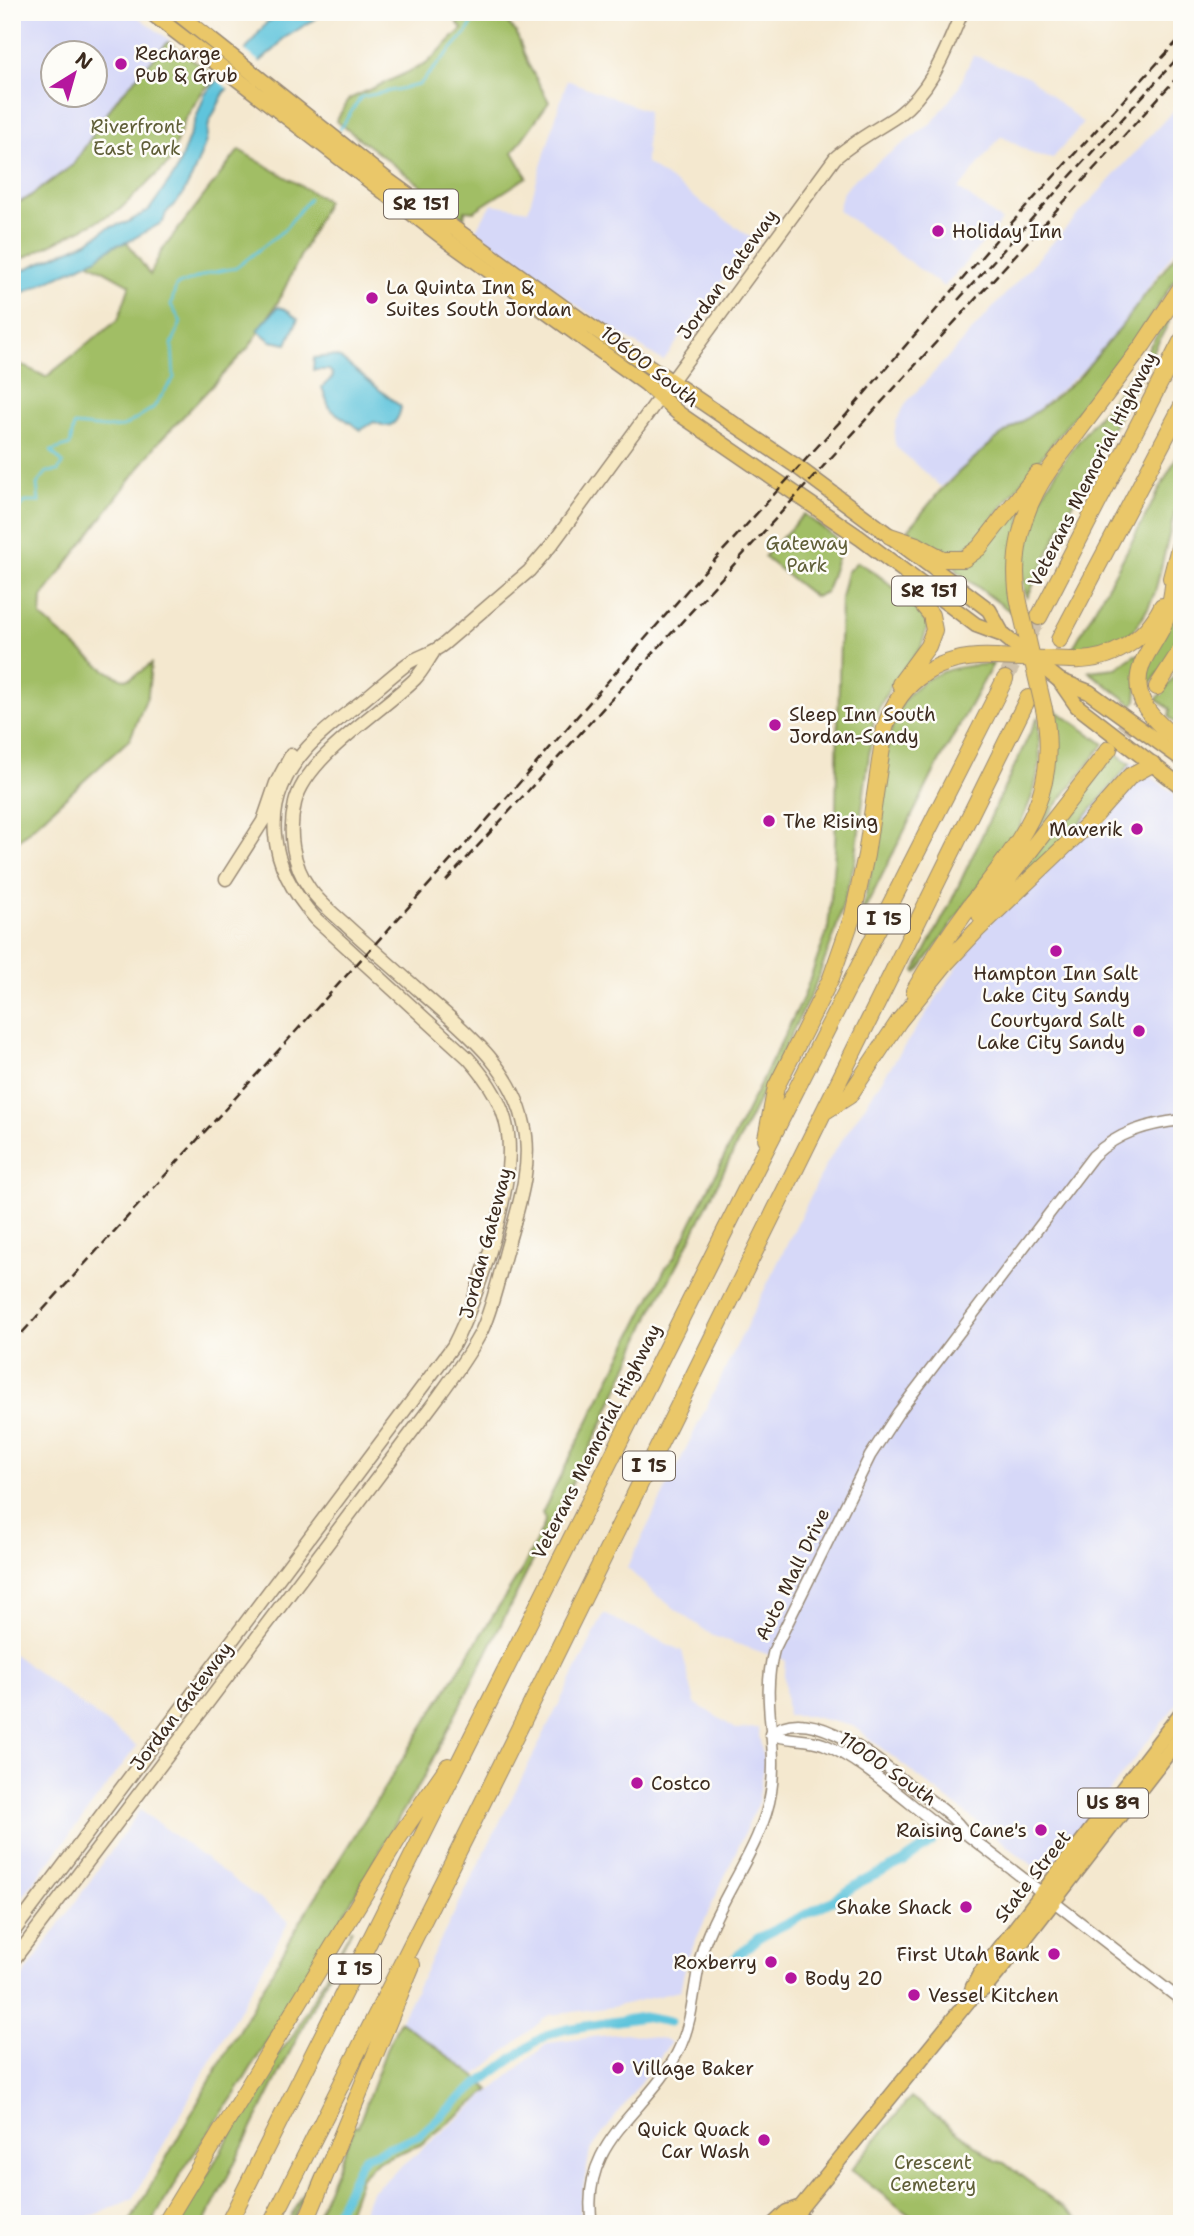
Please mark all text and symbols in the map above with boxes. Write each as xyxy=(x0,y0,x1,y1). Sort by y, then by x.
north arrow xyxy=(38,38,108,108)
place label: Recharge Pub & Grub xyxy=(135,41,238,88)
text: N xyxy=(70,46,97,75)
marker: Recharge Pub & Grub xyxy=(113,56,129,72)
park label: Riverfront East Park xyxy=(91,114,183,161)
road number: SR 151 xyxy=(384,190,458,218)
street label: Jordan Gateway xyxy=(672,204,783,345)
place label: Holiday Inn xyxy=(952,219,1062,244)
marker: Holiday Inn xyxy=(930,223,946,239)
place label: La Quinta Inn & Suites South Jordan xyxy=(386,275,572,322)
marker: La Quinta Inn & Suites South Jordan xyxy=(364,290,380,306)
street label: 10600 South xyxy=(595,320,704,413)
street label: Veterans Memorial Highway xyxy=(1022,347,1163,591)
park label: Gateway Park xyxy=(766,531,848,578)
road number: SR 151 xyxy=(892,576,966,606)
place label: Sleep Inn South Jordan-Sandy xyxy=(789,702,936,749)
marker: Sleep Inn South Jordan-Sandy xyxy=(767,717,783,733)
place label: The Rising xyxy=(783,809,878,834)
marker: The Rising xyxy=(761,813,777,829)
place label: Maverik xyxy=(1049,817,1123,842)
marker: Maverik xyxy=(1129,821,1145,837)
road number: I 15 xyxy=(858,904,910,934)
marker: Hampton Inn Salt Lake City Sandy xyxy=(1048,943,1064,959)
place label: Hampton Inn Salt Lake City Sandy xyxy=(973,961,1139,1008)
place label: Courtyard Salt Lake City Sandy xyxy=(977,1008,1125,1055)
marker: Courtyard Salt Lake City Sandy xyxy=(1131,1023,1147,1039)
street label: Jordan Gateway xyxy=(453,1165,518,1321)
street label: Veterans Memorial Highway xyxy=(526,1319,667,1563)
road number: I 15 xyxy=(623,1451,675,1480)
street label: Auto Mall Drive xyxy=(749,1504,835,1645)
street label: Jordan Gateway xyxy=(125,1637,238,1776)
street label: 11000 South xyxy=(834,1726,941,1811)
place label: Costco xyxy=(651,1771,711,1796)
marker: Costco xyxy=(629,1775,645,1791)
road number: US 89 xyxy=(1078,1788,1148,1817)
place label: Raising Cane's xyxy=(896,1818,1027,1843)
marker: Raising Cane's xyxy=(1033,1822,1049,1838)
street label: State Street xyxy=(988,1825,1076,1928)
place label: Shake Shack xyxy=(837,1895,952,1920)
marker: Shake Shack xyxy=(958,1899,974,1915)
place label: First Utah Bank xyxy=(896,1942,1040,1967)
marker: First Utah Bank xyxy=(1046,1946,1062,1962)
place label: Roxberry xyxy=(674,1950,757,1975)
road number: I 15 xyxy=(329,1954,381,1983)
marker: Roxberry xyxy=(763,1954,779,1970)
place label: Body 20 xyxy=(805,1966,883,1991)
marker: Body 20 xyxy=(783,1970,799,1986)
place label: Vessel Kitchen xyxy=(928,1983,1059,2008)
marker: Vessel Kitchen xyxy=(906,1987,922,2003)
place label: Village Baker xyxy=(632,2056,754,2081)
marker: Village Baker xyxy=(610,2060,626,2076)
place label: Quick Quack Car Wash xyxy=(637,2117,750,2164)
marker: Quick Quack Car Wash xyxy=(756,2132,772,2148)
park label: Crescent Cemetery xyxy=(890,2150,976,2197)

